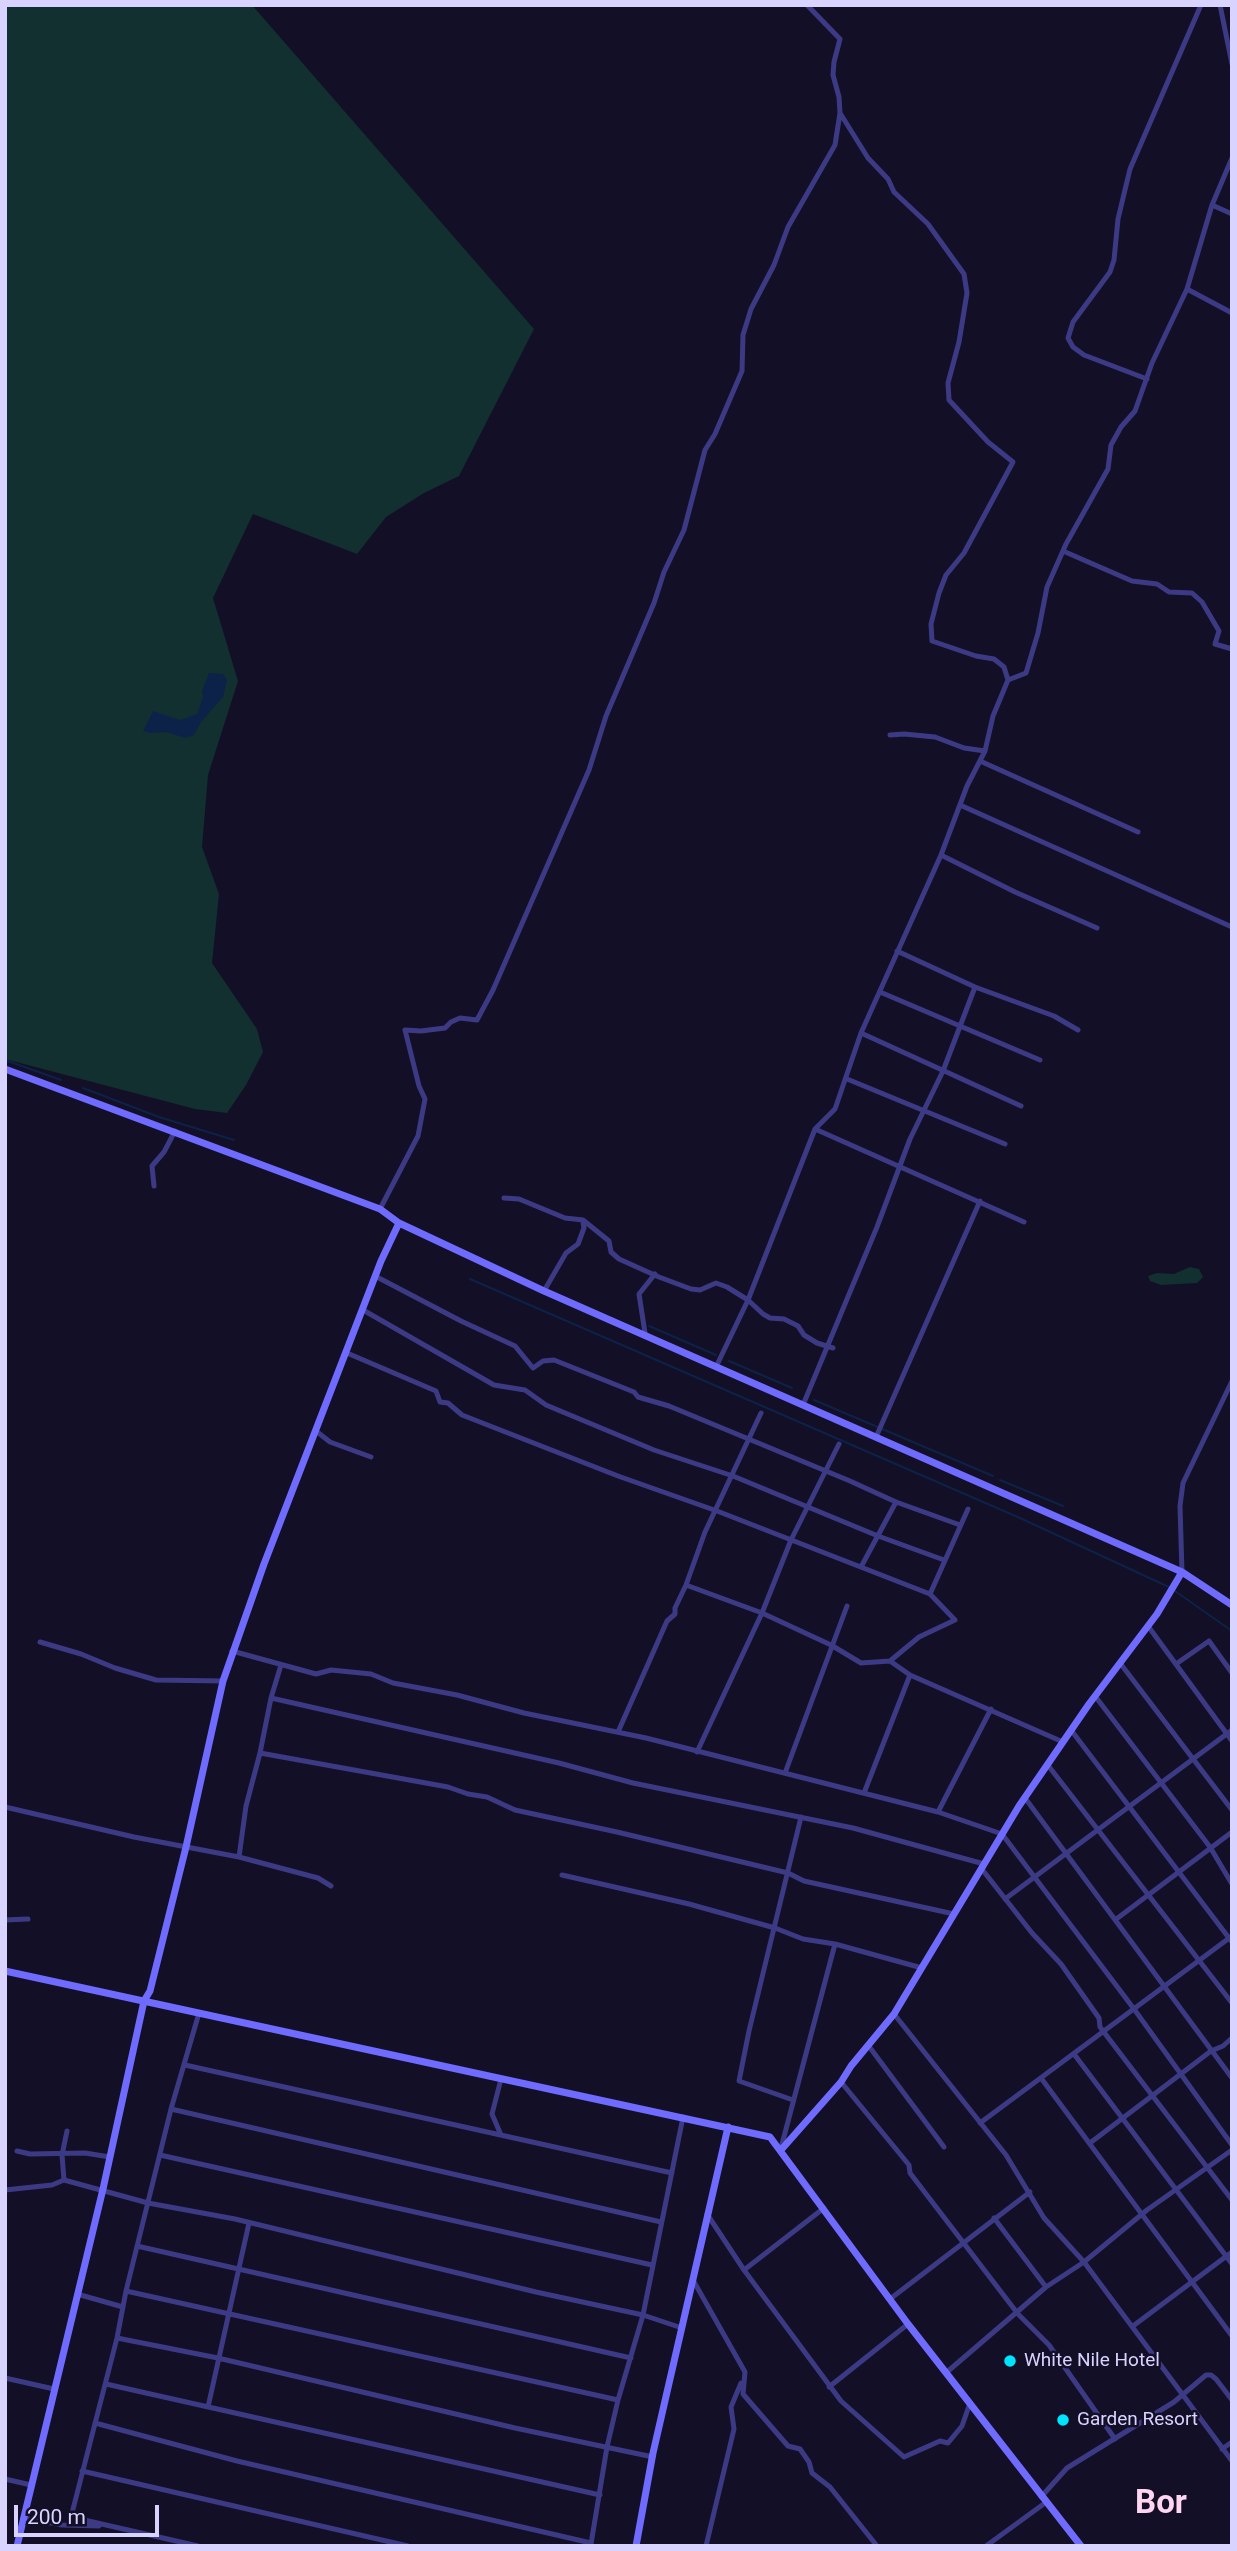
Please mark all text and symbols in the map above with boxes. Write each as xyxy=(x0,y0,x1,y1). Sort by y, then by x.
place label: White Nile Hotel xyxy=(1024,2350,1160,2372)
marker: White Nile Hotel xyxy=(1002,2353,1018,2369)
place label: Garden Resort xyxy=(1077,2409,1198,2431)
marker: Garden Resort xyxy=(1055,2412,1071,2428)
district label: Bor xyxy=(1135,2485,1187,2525)
scale bar xyxy=(18,2492,163,2536)
text: 200 m xyxy=(27,2505,86,2529)

